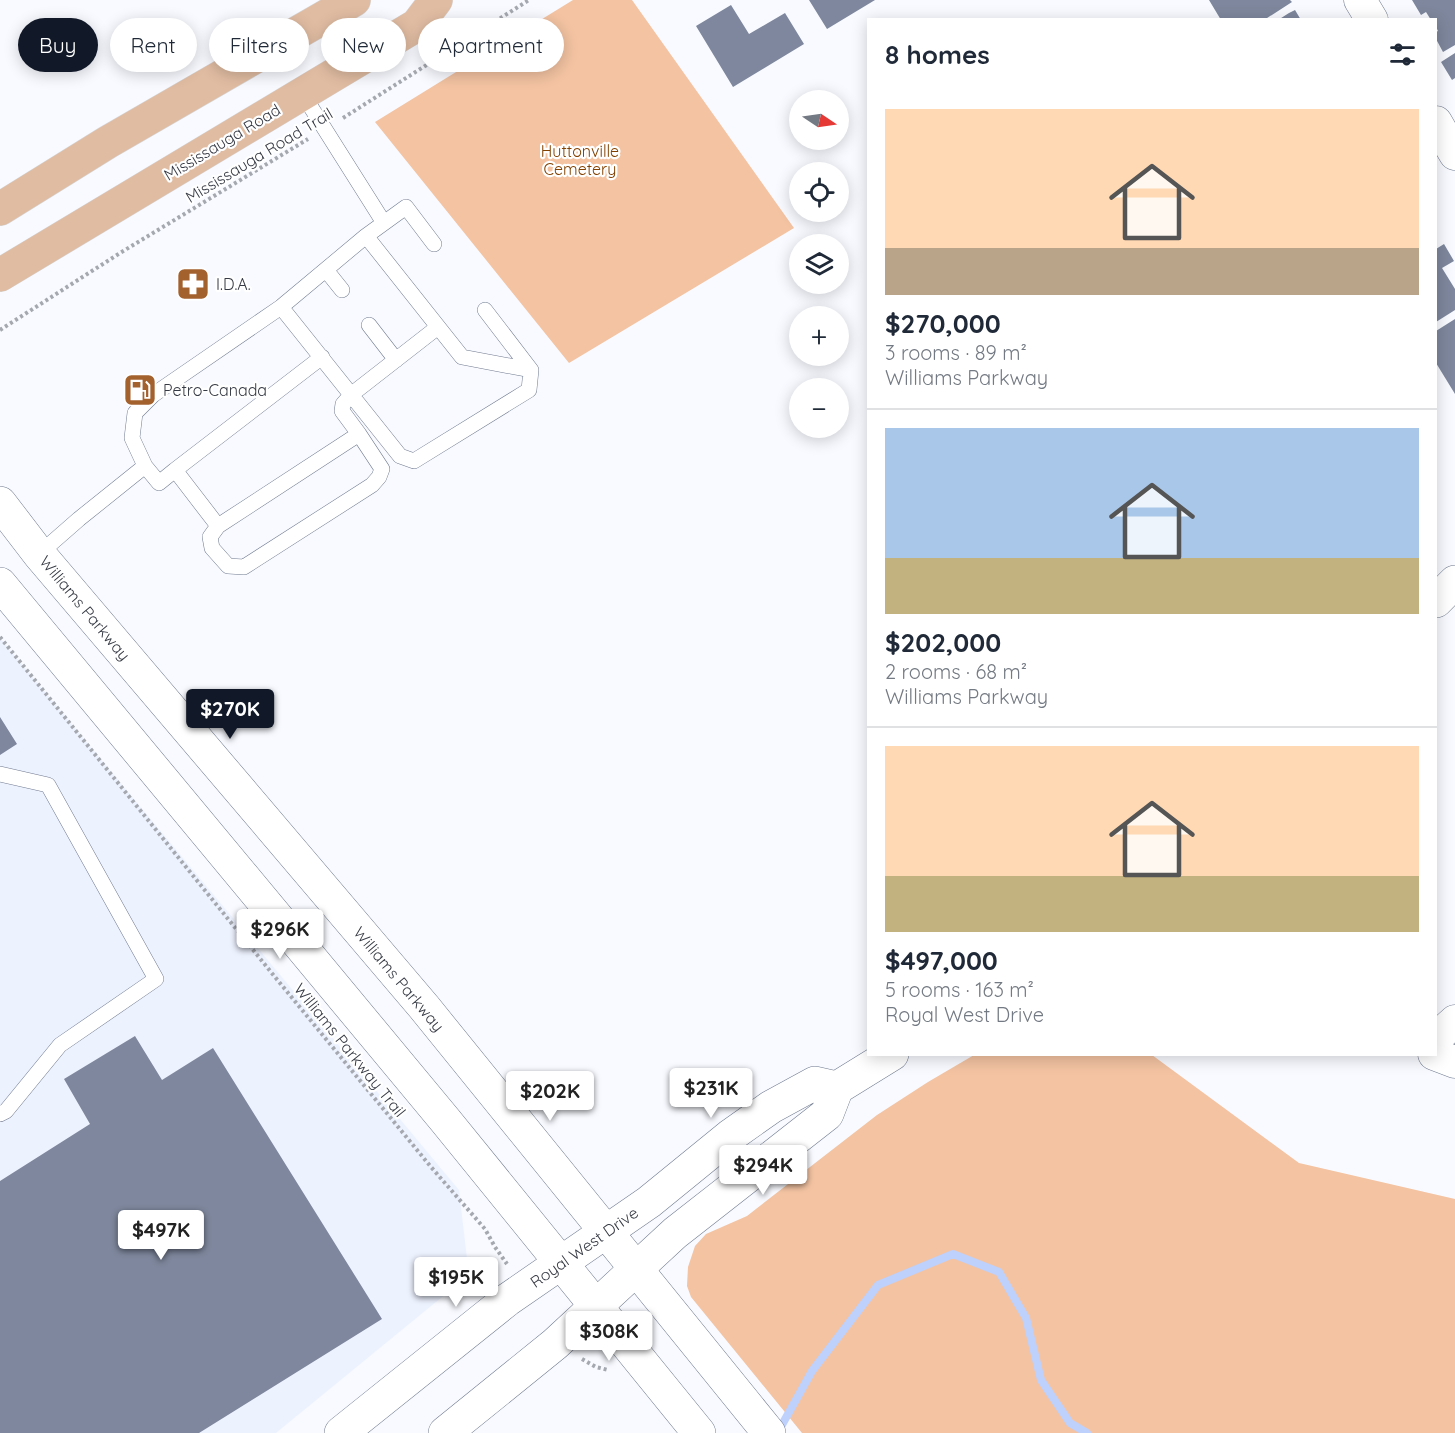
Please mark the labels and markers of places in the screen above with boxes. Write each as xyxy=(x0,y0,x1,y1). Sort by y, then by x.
pharmacy icon: I.D.A. xyxy=(175,266,211,302)
place label: I.D.A. xyxy=(216,274,251,294)
fuel station icon: Petro-Canada xyxy=(122,372,158,408)
place label: Petro-Canada xyxy=(163,380,267,400)
pin: $270K xyxy=(188,689,272,740)
pin: $296K xyxy=(238,909,322,960)
pin: $231K xyxy=(669,1068,753,1119)
pin: $202K xyxy=(508,1071,592,1122)
pin: $294K xyxy=(721,1145,805,1196)
pin: $497K xyxy=(119,1210,203,1261)
pin: $195K xyxy=(414,1257,498,1308)
pin: $308K xyxy=(567,1311,651,1362)

